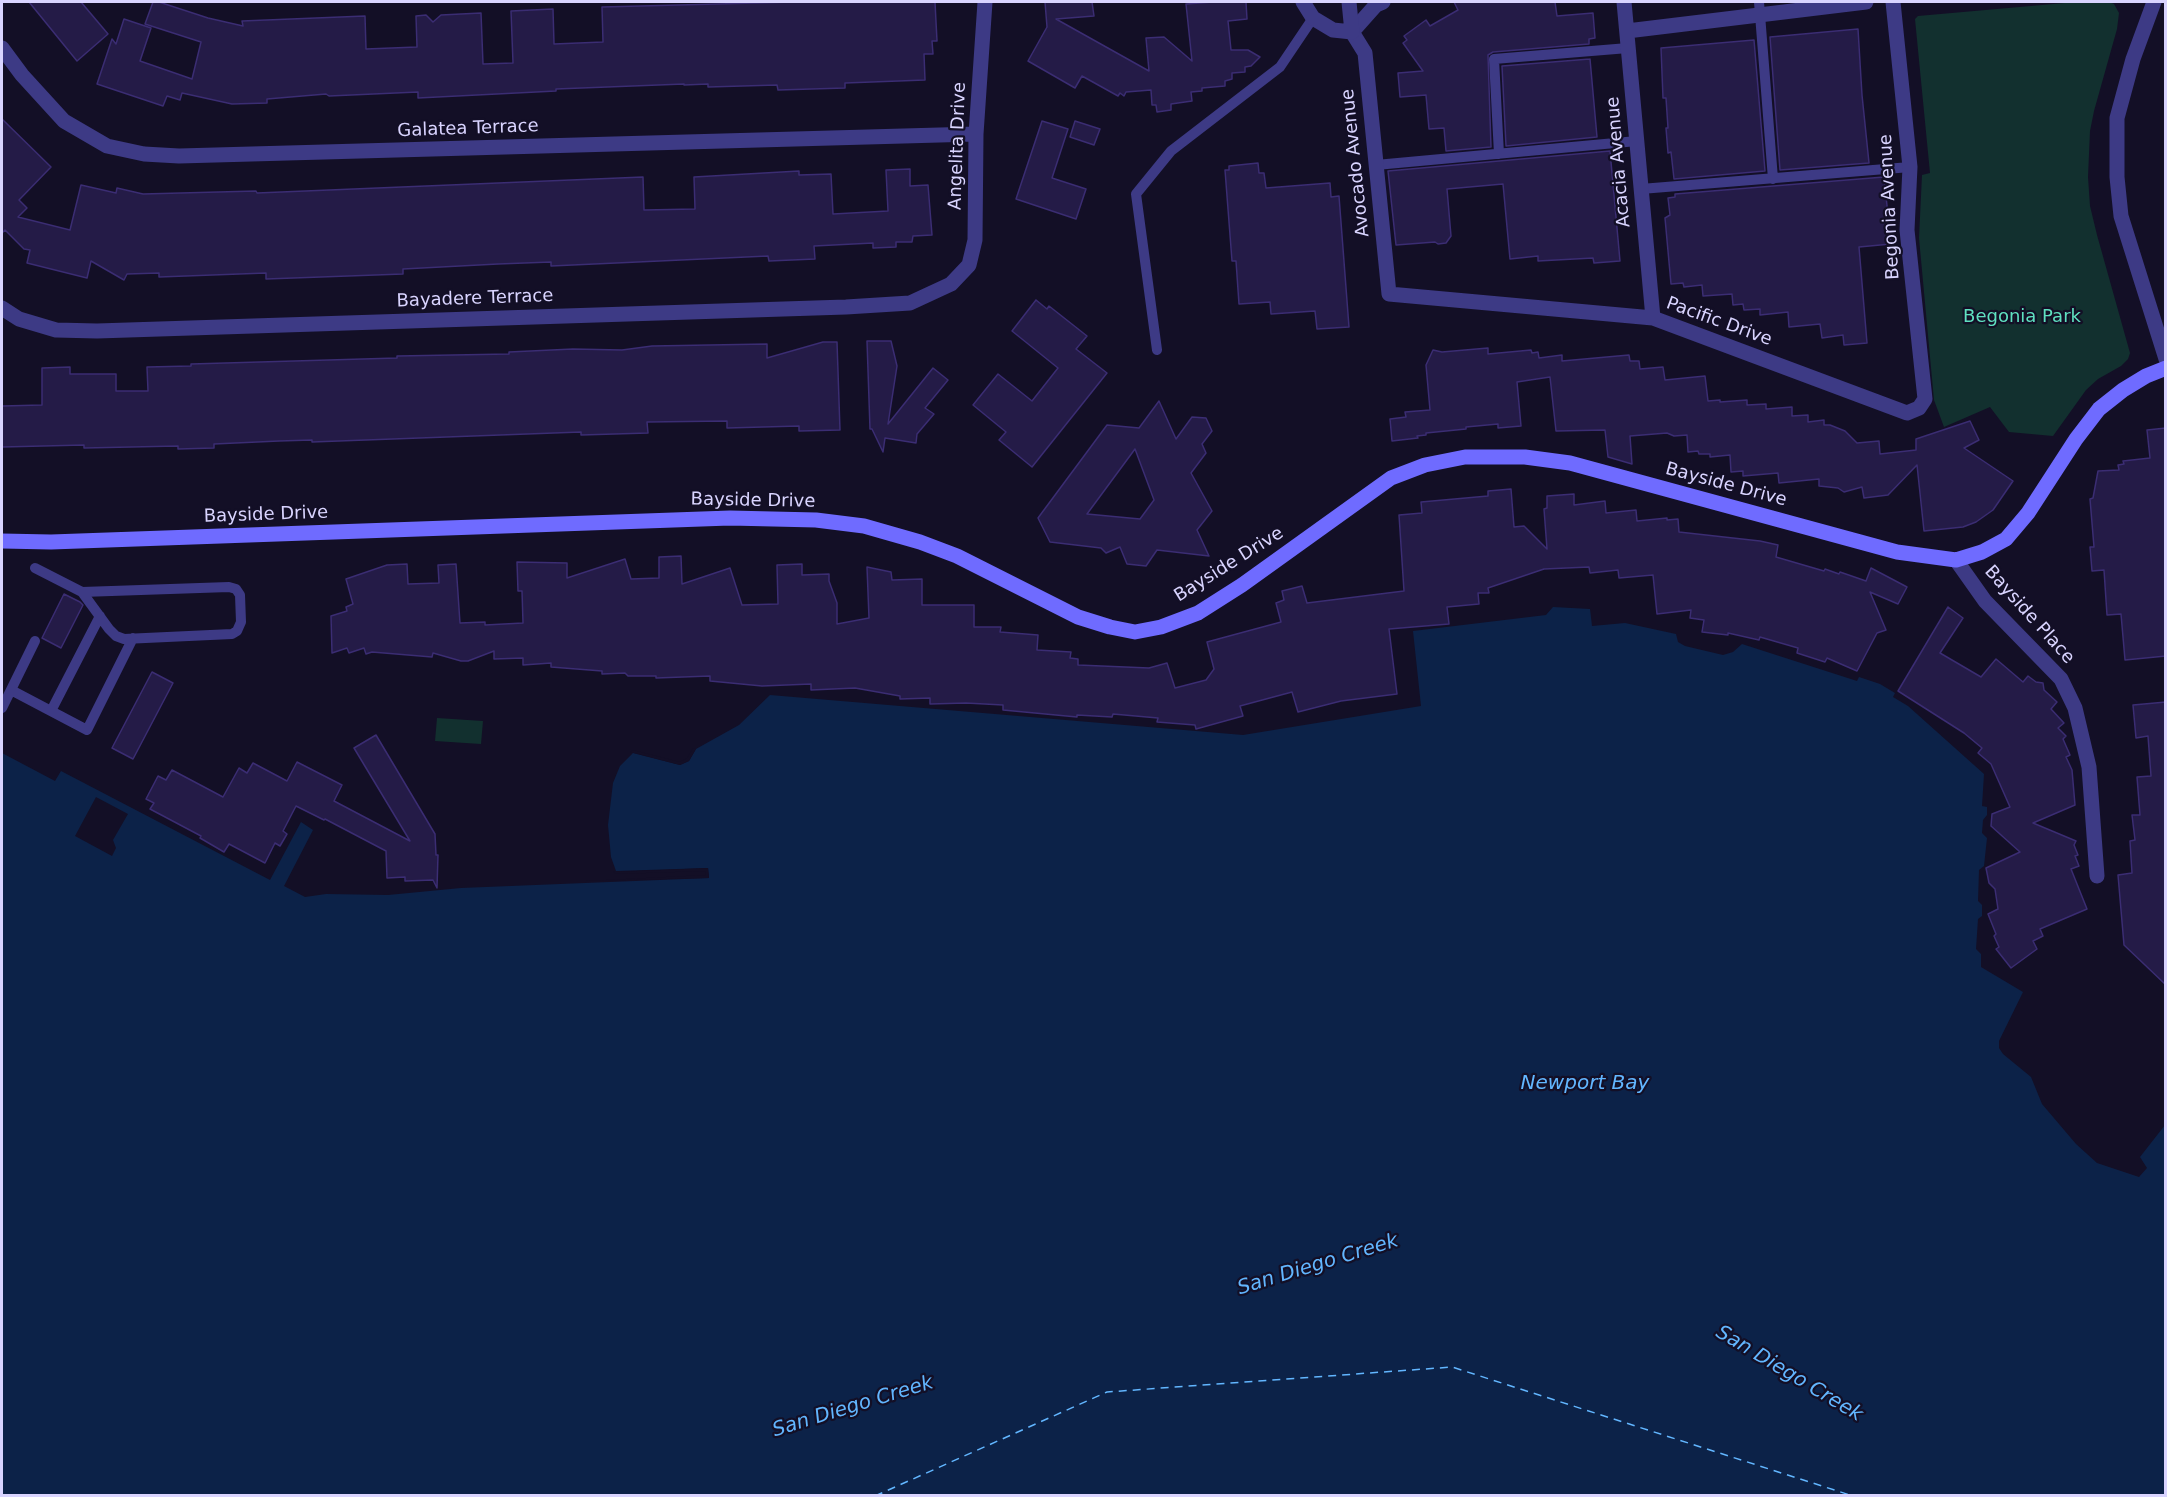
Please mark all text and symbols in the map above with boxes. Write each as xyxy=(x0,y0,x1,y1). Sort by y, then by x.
street label: Angelita Drive xyxy=(945,82,971,210)
street label: Avocado Avenue xyxy=(1337,88,1375,238)
street label: Acacia Avenue xyxy=(1603,96,1635,228)
street label: Galatea Terrace xyxy=(397,116,539,142)
street label: Begonia Avenue xyxy=(1875,134,1905,280)
street label: Bayadere Terrace xyxy=(396,285,554,313)
street label: Pacific Drive xyxy=(1663,293,1775,351)
park label: Begonia Park xyxy=(1963,306,2081,328)
street label: Bayside Drive xyxy=(1663,458,1789,512)
street label: Bayside Drive xyxy=(691,489,815,513)
street label: Bayside Drive xyxy=(203,502,329,528)
street label: Bayside Drive xyxy=(1170,523,1288,607)
street label: Bayside Place xyxy=(1979,562,2079,668)
water label: Newport Bay xyxy=(1521,1072,1649,1096)
water label: San Diego Creek xyxy=(1235,1229,1401,1301)
water label: San Diego Creek xyxy=(1711,1321,1867,1427)
water label: San Diego Creek xyxy=(770,1371,936,1443)

